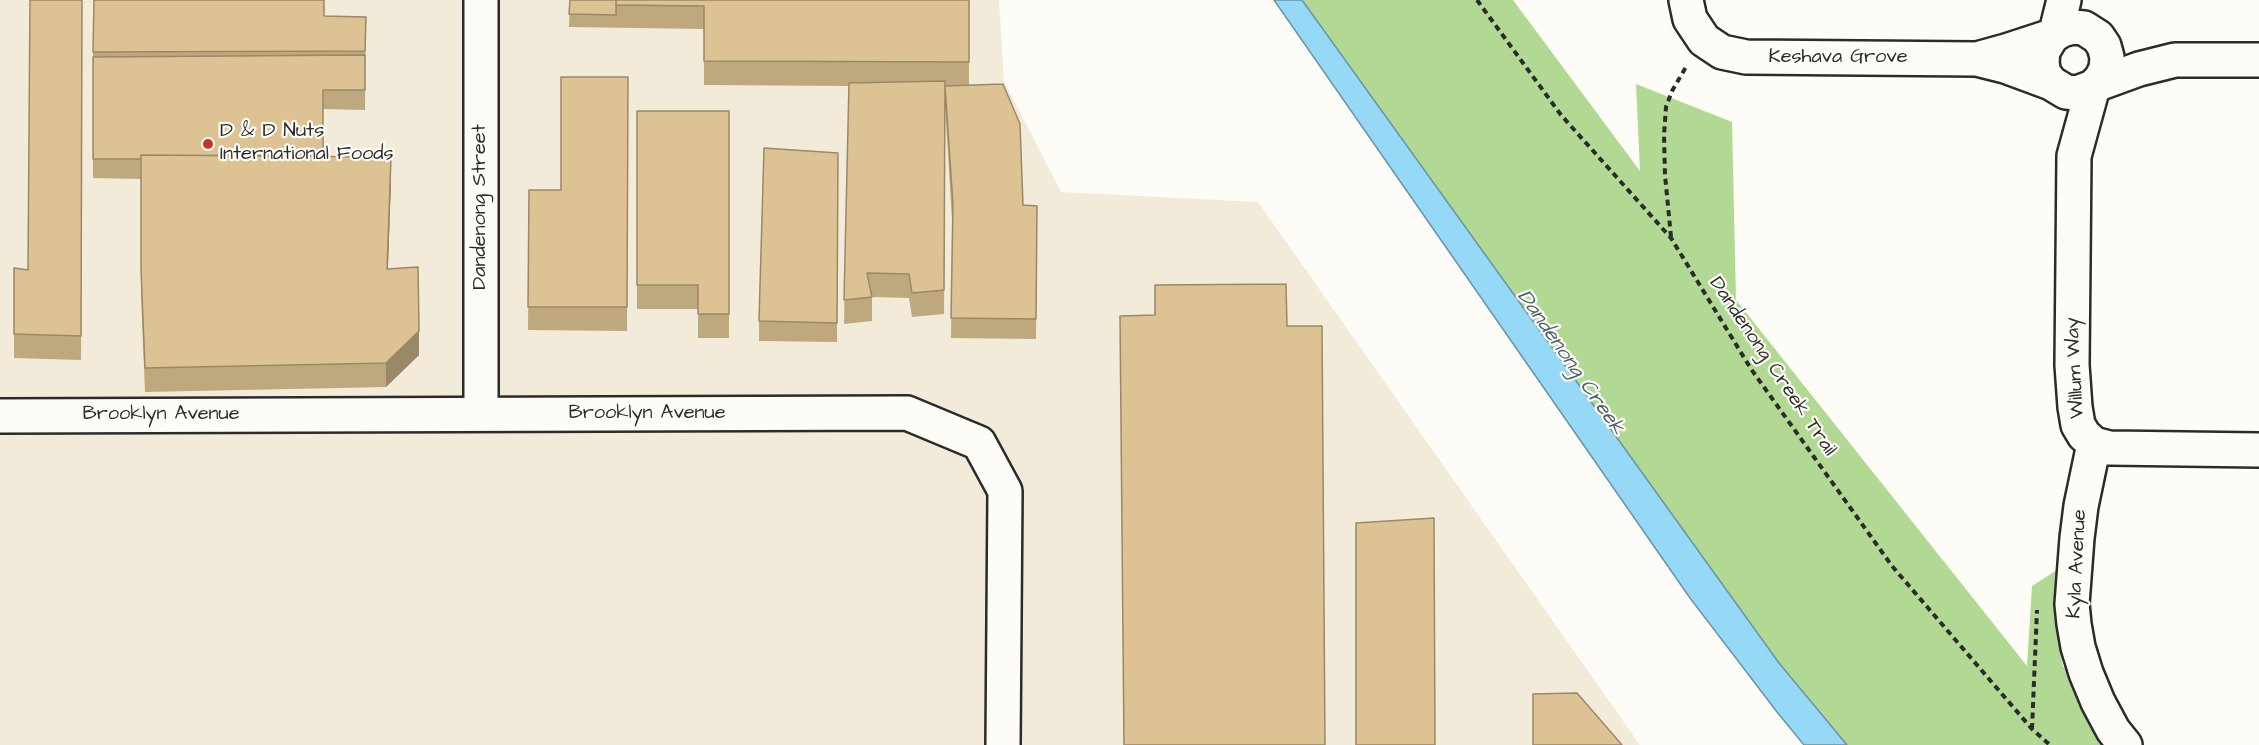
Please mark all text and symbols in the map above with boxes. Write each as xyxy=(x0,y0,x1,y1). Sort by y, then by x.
street label: Keshava Grove xyxy=(1769,46,1907,70)
place label: D & D Nuts International Foods xyxy=(220,120,393,167)
street label: Dandenong Street xyxy=(469,124,493,290)
marker: D & D Nuts International Foods xyxy=(201,137,215,151)
street label: Dandenong Creek Trail xyxy=(1703,273,1841,461)
water label: Dandenong Creek xyxy=(1511,286,1629,440)
street label: Willum Way xyxy=(2061,317,2091,419)
street label: Brooklyn Avenue xyxy=(568,402,726,426)
street label: Brooklyn Avenue xyxy=(82,403,240,427)
street label: Kyla Avenue xyxy=(2063,509,2093,619)

